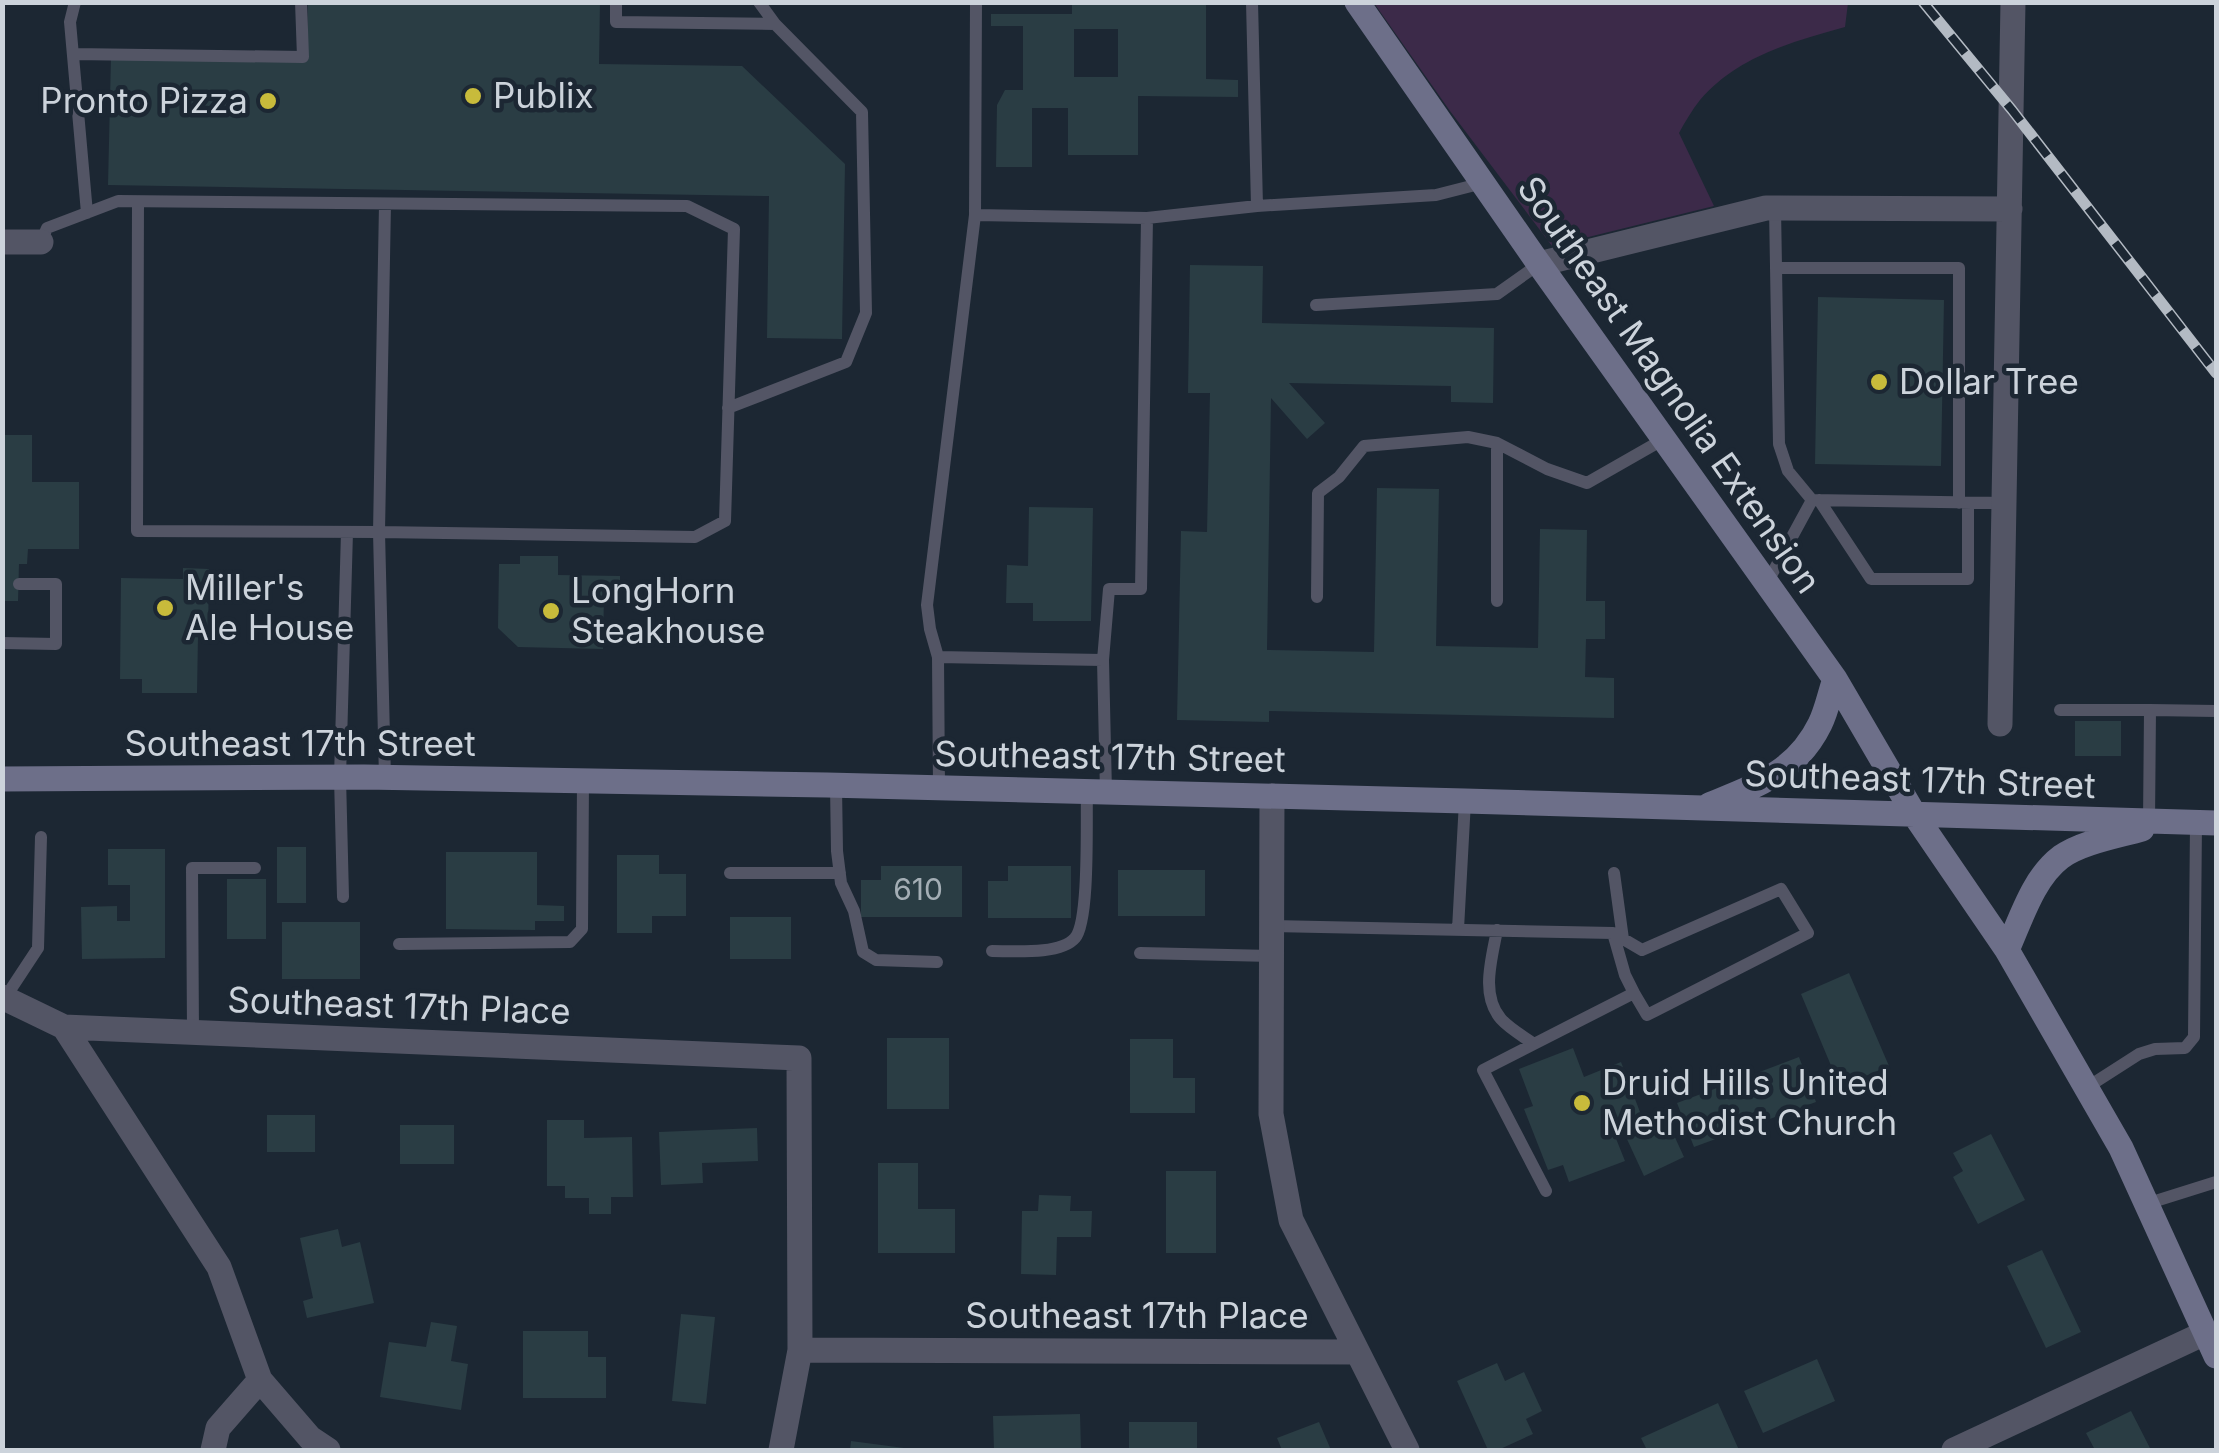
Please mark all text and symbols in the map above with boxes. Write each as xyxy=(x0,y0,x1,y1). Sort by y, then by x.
place label: Publix xyxy=(493,74,594,116)
place label: Pronto Pizza xyxy=(40,79,248,121)
marker: Publix xyxy=(462,85,484,107)
marker: Pronto Pizza xyxy=(257,90,279,112)
street label: Southeast Magnolia Extension xyxy=(1510,168,1830,601)
place label: Dollar Tree xyxy=(1899,360,2079,402)
marker: Dollar Tree xyxy=(1868,371,1890,393)
place label: Miller's Ale House xyxy=(185,566,354,648)
place label: LongHorn Steakhouse xyxy=(571,569,765,651)
marker: Miller's Ale House xyxy=(154,597,176,619)
marker: LongHorn Steakhouse xyxy=(540,600,562,622)
street label: Southeast 17th Street xyxy=(124,722,476,764)
street label: Southeast 17th Street xyxy=(934,732,1286,780)
street label: Southeast 17th Street xyxy=(1744,752,2096,806)
house number: 610 xyxy=(893,871,943,907)
street label: Southeast 17th Place xyxy=(227,978,571,1032)
place label: Druid Hills United Methodist Church xyxy=(1602,1061,1897,1143)
marker: Druid Hills United Methodist Church xyxy=(1571,1092,1593,1114)
street label: Southeast 17th Place xyxy=(965,1294,1309,1336)

